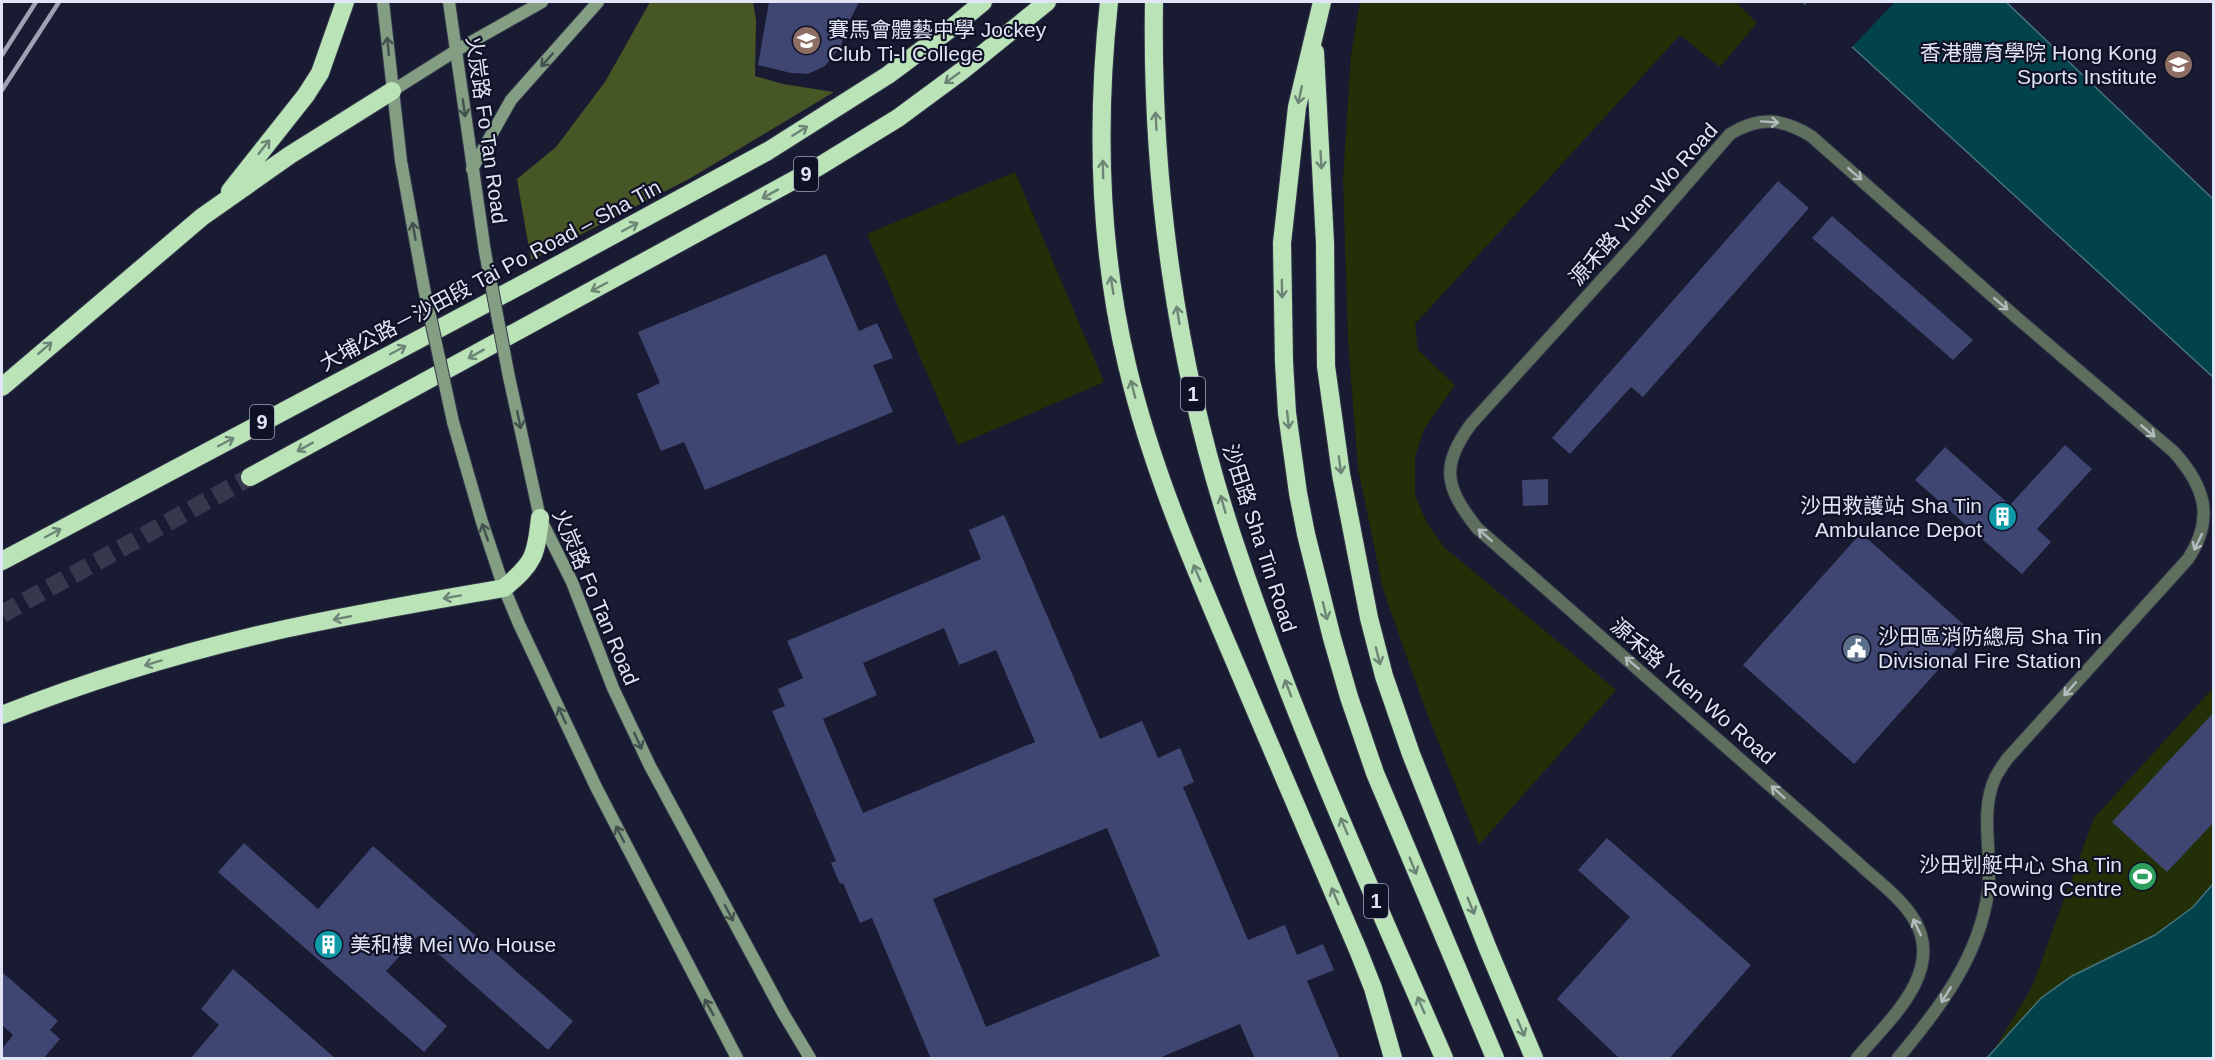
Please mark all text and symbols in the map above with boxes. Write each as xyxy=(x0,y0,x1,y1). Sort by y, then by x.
place label: 賽馬會體藝中學 Jockey Club Ti-I College xyxy=(828,18,1047,65)
school or university icon: 賽馬會體藝中學 Jockey Club Ti-I College xyxy=(791,25,823,57)
street label: 火炭路 Fo Tan Road xyxy=(462,35,512,225)
one-way arrow xyxy=(382,37,393,57)
place label: 香港體育學院 Hong Kong Sports Institute xyxy=(1920,41,2157,88)
school or university icon: 香港體育學院 Hong Kong Sports Institute xyxy=(2162,48,2194,80)
one-way arrow xyxy=(540,52,554,67)
one-way arrow xyxy=(945,71,961,84)
one-way arrow xyxy=(1293,85,1305,104)
one-way arrow xyxy=(459,98,470,117)
one-way arrow xyxy=(1151,112,1162,132)
one-way arrow xyxy=(1760,117,1780,128)
street label: 源禾路 Yuen Wo Road xyxy=(1564,118,1722,290)
one-way arrow xyxy=(791,125,808,137)
one-way arrow xyxy=(258,139,270,155)
one-way arrow xyxy=(1315,149,1326,169)
road number: 9 xyxy=(794,157,818,191)
one-way arrow xyxy=(1097,159,1109,179)
one-way arrow xyxy=(1847,168,1863,181)
street label: 大埔公路－沙田段 Tai Po Road – Sha Tin xyxy=(316,175,664,375)
one-way arrow xyxy=(762,189,780,200)
one-way arrow xyxy=(408,221,419,241)
one-way arrow xyxy=(621,221,638,233)
one-way arrow xyxy=(1106,275,1117,295)
one-way arrow xyxy=(1277,278,1288,298)
one-way arrow xyxy=(591,281,608,293)
one-way arrow xyxy=(1993,297,2008,311)
one-way arrow xyxy=(1173,305,1184,325)
one-way arrow xyxy=(37,342,53,356)
one-way arrow xyxy=(388,344,406,355)
one-way arrow xyxy=(467,348,484,360)
road number: 1 xyxy=(1181,377,1205,411)
one-way arrow xyxy=(1126,380,1138,399)
road number: 9 xyxy=(250,405,274,439)
one-way arrow xyxy=(513,410,525,429)
one-way arrow xyxy=(1283,410,1294,430)
one-way arrow xyxy=(2140,425,2156,438)
one-way arrow xyxy=(216,436,234,447)
street label: 沙田路 Sha Tin Road xyxy=(1219,441,1301,635)
one-way arrow xyxy=(296,442,314,453)
one-way arrow xyxy=(1334,455,1345,475)
place label: 沙田救護站 Sha Tin Ambulance Depot xyxy=(1800,494,1982,541)
one-way arrow xyxy=(1217,495,1228,514)
building icon: 沙田救護站 Sha Tin Ambulance Depot xyxy=(1987,501,2019,533)
street label: 火炭路 Fo Tan Road xyxy=(549,506,643,688)
one-way arrow xyxy=(479,523,490,542)
one-way arrow xyxy=(44,527,62,538)
one-way arrow xyxy=(1477,528,1492,542)
one-way arrow xyxy=(2191,532,2203,550)
one-way arrow xyxy=(1191,564,1202,583)
one-way arrow xyxy=(443,592,462,603)
one-way arrow xyxy=(1320,602,1331,621)
one-way arrow xyxy=(333,613,353,624)
street label: 源禾路 Yuen Wo Road xyxy=(1606,614,1780,768)
place label: 沙田區消防總局 Sha Tin Divisional Fire Station xyxy=(1878,625,2102,672)
public building icon: 沙田區消防總局 Sha Tin Divisional Fire Station xyxy=(1841,632,1873,664)
one-way arrow xyxy=(1373,647,1385,666)
one-way arrow xyxy=(1625,656,1640,670)
one-way arrow xyxy=(144,658,163,669)
one-way arrow xyxy=(1281,679,1292,698)
one-way arrow xyxy=(2063,681,2077,696)
one-way arrow xyxy=(556,707,568,725)
one-way arrow xyxy=(633,732,644,750)
one-way arrow xyxy=(1771,785,1786,799)
one-way arrow xyxy=(1338,817,1349,835)
one-way arrow xyxy=(614,825,625,843)
place label: 沙田划艇中心 Sha Tin Rowing Centre xyxy=(1919,853,2122,900)
one-way arrow xyxy=(1408,856,1419,875)
sports icon: 沙田划艇中心 Sha Tin Rowing Centre xyxy=(2127,860,2159,892)
road number: 1 xyxy=(1364,884,1388,918)
one-way arrow xyxy=(1329,888,1340,906)
one-way arrow xyxy=(1466,896,1477,915)
one-way arrow xyxy=(724,904,735,922)
one-way arrow xyxy=(1911,918,1923,936)
building icon: 美和樓 Mei Wo House xyxy=(313,928,345,960)
place label: 美和樓 Mei Wo House xyxy=(350,933,556,956)
one-way arrow xyxy=(1940,987,1953,1004)
one-way arrow xyxy=(1415,996,1426,1014)
one-way arrow xyxy=(703,999,715,1016)
one-way arrow xyxy=(1516,1018,1527,1037)

